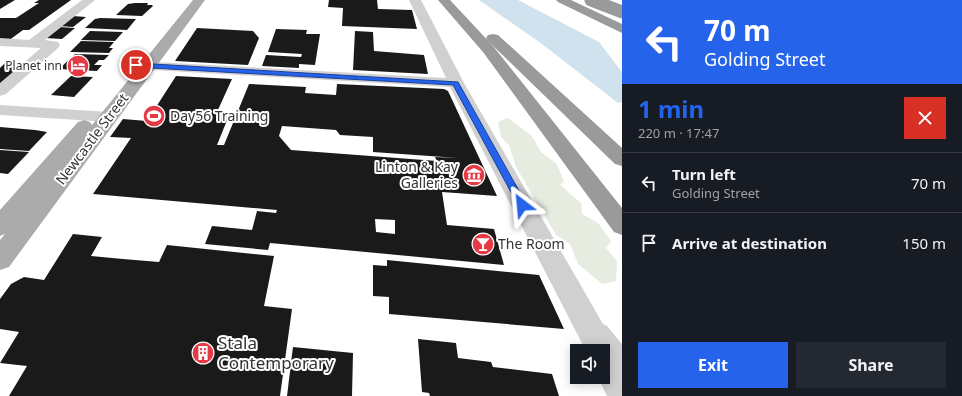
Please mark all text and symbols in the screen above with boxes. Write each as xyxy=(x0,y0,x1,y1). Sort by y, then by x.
text: 70 m xyxy=(704,11,771,49)
icon: left xyxy=(638,16,690,68)
text: Golding Street xyxy=(704,47,825,71)
pin xyxy=(119,48,153,82)
hotel icon: Planet inn xyxy=(65,53,91,79)
icon: arrive xyxy=(125,54,147,76)
place label: Planet inn xyxy=(5,57,62,74)
street label: Newcastle Street xyxy=(51,89,132,188)
text: 1 min xyxy=(638,92,704,125)
button: close xyxy=(904,97,946,139)
sports icon: Day56 Training xyxy=(141,103,167,129)
place label: Day56 Training xyxy=(170,106,268,125)
text: 220 m · 17:47 xyxy=(638,124,719,142)
place label: Linton & Kay Galleries xyxy=(375,157,459,192)
museum icon: Linton & Kay Galleries xyxy=(461,162,487,188)
text: Turn left xyxy=(672,164,736,184)
icon: left xyxy=(638,172,660,194)
text: 70 m xyxy=(911,173,946,193)
position arrow xyxy=(501,184,543,226)
text: Golding Street xyxy=(672,184,760,202)
bar icon: The Room xyxy=(470,231,496,257)
icon: arrive xyxy=(638,232,660,254)
text: Arrive at destination xyxy=(672,233,827,253)
text: 150 m xyxy=(902,233,946,253)
place label: The Room xyxy=(498,234,565,253)
place label: Stala Contemporary xyxy=(218,331,334,374)
building icon: Stala Contemporary xyxy=(190,340,216,366)
button: Exit xyxy=(638,342,788,388)
button: Share xyxy=(796,342,946,388)
map controls xyxy=(570,344,610,384)
button: sound xyxy=(570,344,610,384)

